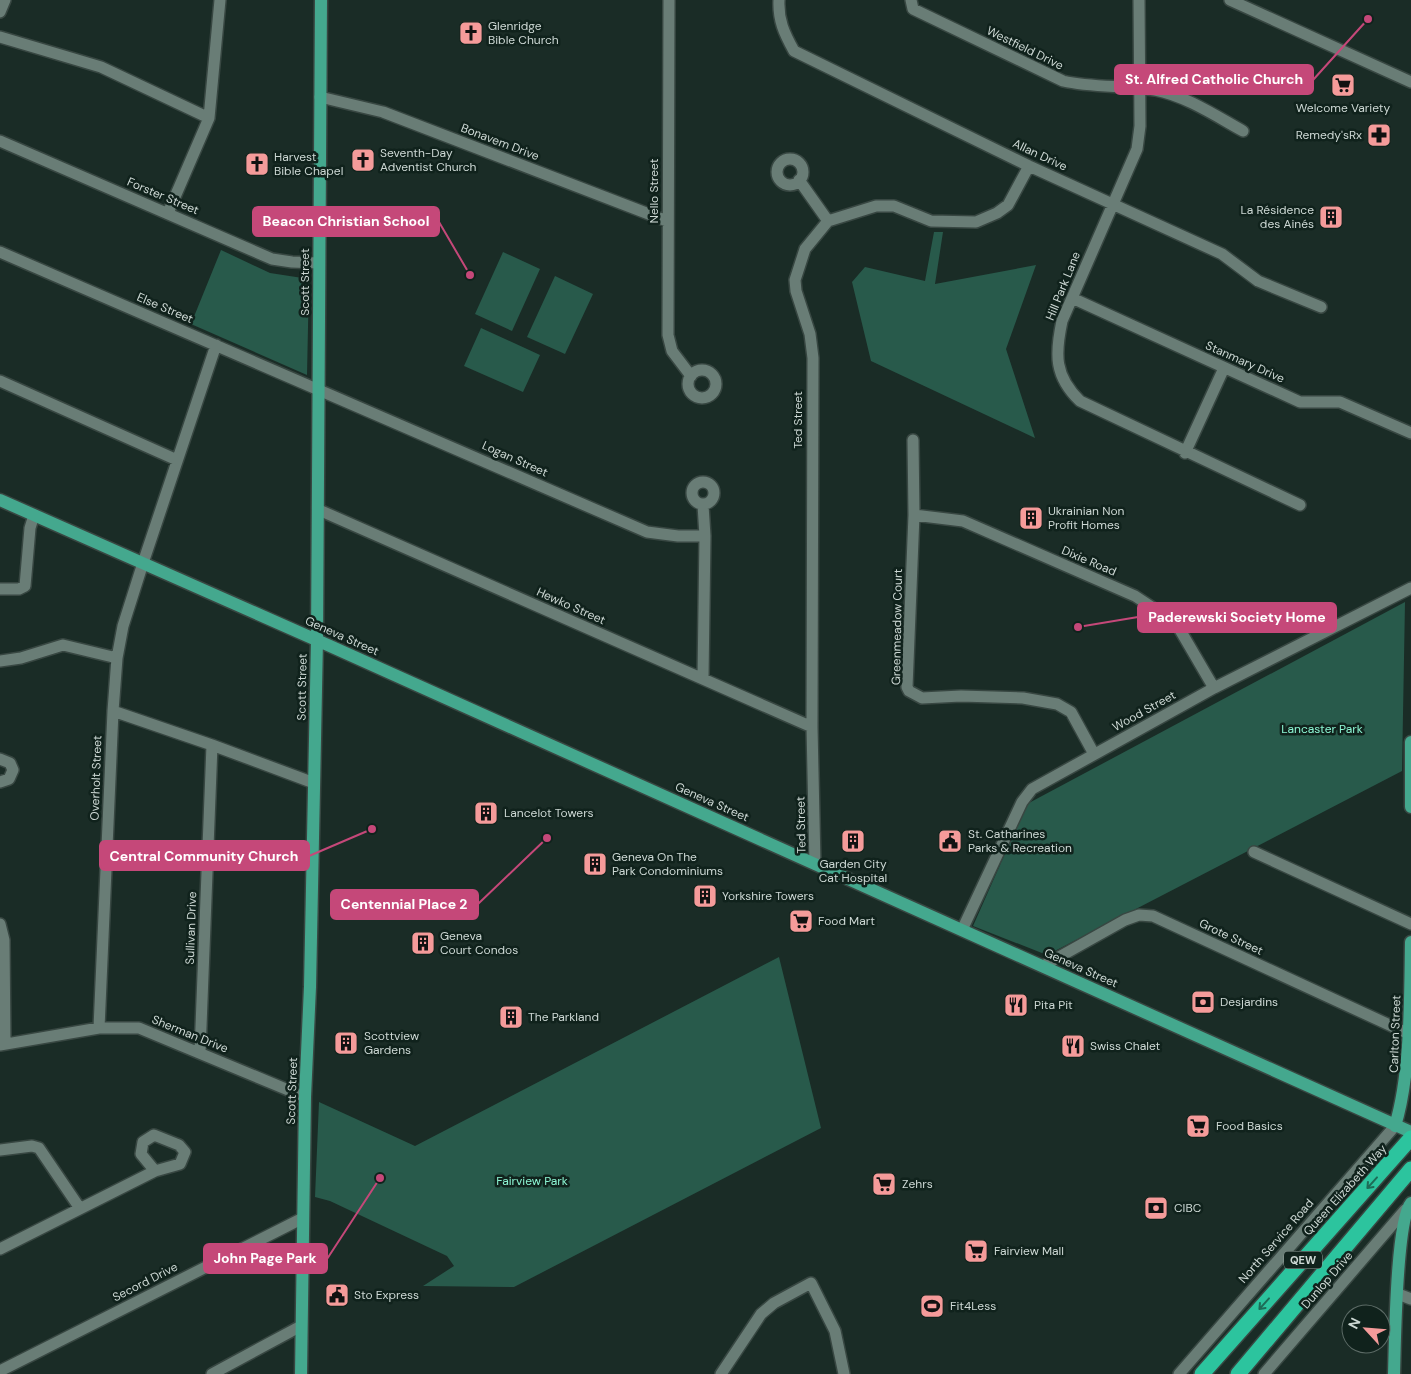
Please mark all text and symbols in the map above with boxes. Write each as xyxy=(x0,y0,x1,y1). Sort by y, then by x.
place label: Glenridge Bible Church xyxy=(488,18,559,48)
church icon: Glenridge Bible Church xyxy=(458,20,484,46)
street label: Westfield Drive xyxy=(984,22,1066,74)
callout: St. Alfred Catholic Church xyxy=(1115,65,1313,94)
text: St. Alfred Catholic Church xyxy=(1125,70,1303,88)
supermarket icon: Welcome Variety xyxy=(1330,72,1356,98)
place label: Welcome Variety xyxy=(1296,100,1391,116)
street label: Bonavem Drive xyxy=(459,120,542,164)
pharmacy icon: Remedy'sRx xyxy=(1366,122,1392,148)
place label: Remedy'sRx xyxy=(1296,127,1362,143)
street label: Allan Drive xyxy=(1010,135,1070,175)
place label: Seventh-Day Adventist Church xyxy=(380,145,477,175)
church icon: Seventh-Day Adventist Church xyxy=(350,147,376,173)
place label: Harvest Bible Chapel xyxy=(274,149,343,179)
church icon: Harvest Bible Chapel xyxy=(244,151,270,177)
street label: Nello Street xyxy=(646,158,662,223)
street label: Forster Street xyxy=(125,174,202,218)
place label: La Résidence des Ainés xyxy=(1241,202,1314,232)
building icon: La Résidence des Ainés xyxy=(1318,204,1344,230)
callout: Beacon Christian School xyxy=(253,207,439,236)
text: Beacon Christian School xyxy=(263,212,429,230)
street label: Scott Street xyxy=(297,248,313,316)
street label: Hill Park Lane xyxy=(1042,249,1084,323)
street label: Else Street xyxy=(134,289,196,327)
street label: Stanmary Drive xyxy=(1203,337,1287,387)
street label: Ted Street xyxy=(790,391,806,449)
street label: Logan Street xyxy=(480,437,551,481)
place label: Ukrainian Non Profit Homes xyxy=(1048,503,1125,533)
building icon: Ukrainian Non Profit Homes xyxy=(1018,505,1044,531)
street label: Dixie Road xyxy=(1059,542,1119,580)
street label: Greenmeadow Court xyxy=(888,568,906,685)
street label: Hewko Street xyxy=(534,584,608,628)
callout: Paderewski Society Home xyxy=(1138,603,1336,632)
text: Paderewski Society Home xyxy=(1148,608,1326,626)
street label: Geneva Street xyxy=(303,613,382,660)
street label: Scott Street xyxy=(293,653,311,721)
street label: Wood Street xyxy=(1110,687,1179,735)
park label: Lancaster Park xyxy=(1281,721,1363,737)
street label: Overholt Street xyxy=(87,735,105,821)
street label: Geneva Street xyxy=(673,779,752,826)
street label: Ted Street xyxy=(792,796,809,854)
building icon: Lancelot Towers xyxy=(473,800,499,826)
place label: Lancelot Towers xyxy=(504,805,594,821)
place label: St. Catharines Parks & Recreation xyxy=(968,826,1072,856)
building icon: Garden City Cat Hospital xyxy=(840,828,866,854)
public building icon: St. Catharines Parks & Recreation xyxy=(937,828,963,854)
callout: Central Community Church xyxy=(100,841,309,870)
text: Central Community Church xyxy=(110,847,298,865)
place label: Geneva On The Park Condominiums xyxy=(612,849,723,879)
building icon: Geneva On The Park Condominiums xyxy=(582,851,608,877)
place label: Garden City Cat Hospital xyxy=(819,856,887,886)
building icon: Yorkshire Towers xyxy=(692,883,718,909)
place label: Yorkshire Towers xyxy=(722,888,814,904)
callout: Centennial Place 2 xyxy=(331,890,478,919)
street label: Sullivan Drive xyxy=(182,891,200,965)
text: Centennial Place 2 xyxy=(341,895,467,913)
supermarket icon: Food Mart xyxy=(788,908,814,934)
place label: Food Mart xyxy=(818,913,875,929)
street label: Grote Street xyxy=(1196,915,1266,959)
place label: Geneva Court Condos xyxy=(440,928,518,958)
building icon: Geneva Court Condos xyxy=(410,930,436,956)
street label: Geneva Street xyxy=(1042,945,1121,992)
bank icon: Desjardins xyxy=(1190,989,1216,1015)
restaurant icon: Pita Pit xyxy=(1003,992,1029,1018)
place label: Desjardins xyxy=(1220,994,1278,1010)
street label: Carlton Street xyxy=(1386,994,1404,1073)
place label: Pita Pit xyxy=(1034,997,1073,1013)
building icon: The Parkland xyxy=(498,1004,524,1030)
place label: The Parkland xyxy=(528,1009,599,1025)
street label: Sherman Drive xyxy=(150,1011,231,1057)
place label: Scottview Gardens xyxy=(364,1028,419,1058)
building icon: Scottview Gardens xyxy=(333,1030,359,1056)
restaurant icon: Swiss Chalet xyxy=(1060,1033,1086,1059)
place label: Swiss Chalet xyxy=(1090,1038,1161,1054)
street label: Scott Street xyxy=(283,1057,301,1125)
supermarket icon: Food Basics xyxy=(1185,1113,1211,1139)
place label: Food Basics xyxy=(1216,1118,1283,1134)
street label: Queen Elizabeth Way xyxy=(1300,1141,1390,1239)
supermarket icon: Zehrs xyxy=(871,1171,897,1197)
park label: Fairview Park xyxy=(496,1173,568,1189)
place label: Zehrs xyxy=(902,1176,933,1192)
one-way arrow xyxy=(1366,1176,1378,1189)
bank icon: CIBC xyxy=(1143,1195,1169,1221)
street label: North Service Road xyxy=(1235,1195,1317,1287)
place label: CIBC xyxy=(1174,1200,1202,1216)
supermarket icon: Fairview Mall xyxy=(963,1238,989,1264)
place label: Fairview Mall xyxy=(994,1243,1064,1259)
callout: John Page Park xyxy=(204,1244,327,1273)
street label: Dunlop Drive xyxy=(1298,1248,1356,1312)
text: John Page Park xyxy=(214,1249,316,1267)
road number: QEW xyxy=(1284,1252,1322,1268)
street label: Secord Drive xyxy=(110,1259,180,1305)
public building icon: Sto Express xyxy=(324,1282,350,1308)
place label: Sto Express xyxy=(354,1287,419,1303)
sports icon: Fit4Less xyxy=(919,1293,945,1319)
place label: Fit4Less xyxy=(950,1298,996,1314)
one-way arrow xyxy=(1258,1298,1270,1311)
north arrow xyxy=(1341,1304,1391,1354)
text: N xyxy=(1344,1315,1365,1332)

